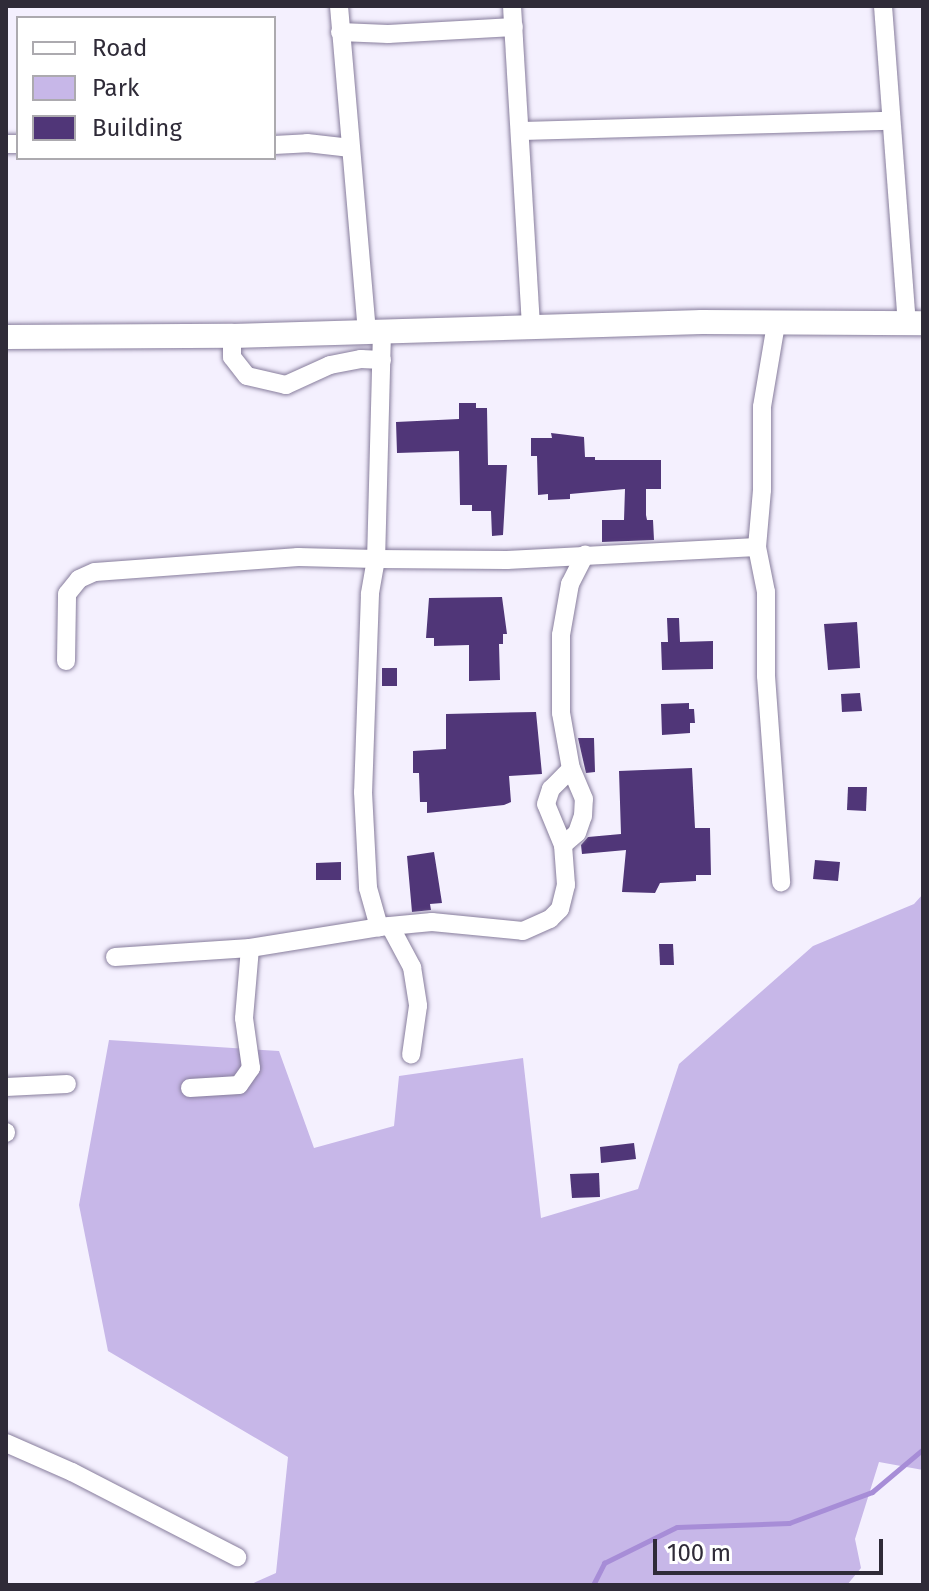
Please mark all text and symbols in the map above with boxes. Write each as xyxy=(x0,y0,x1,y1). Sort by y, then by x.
legend xyxy=(16,16,276,160)
text: Road xyxy=(92,34,147,62)
text: Park xyxy=(92,74,139,102)
text: Building xyxy=(92,114,182,142)
scale bar xyxy=(657,1523,887,1573)
text: 100 m xyxy=(667,1539,731,1567)

